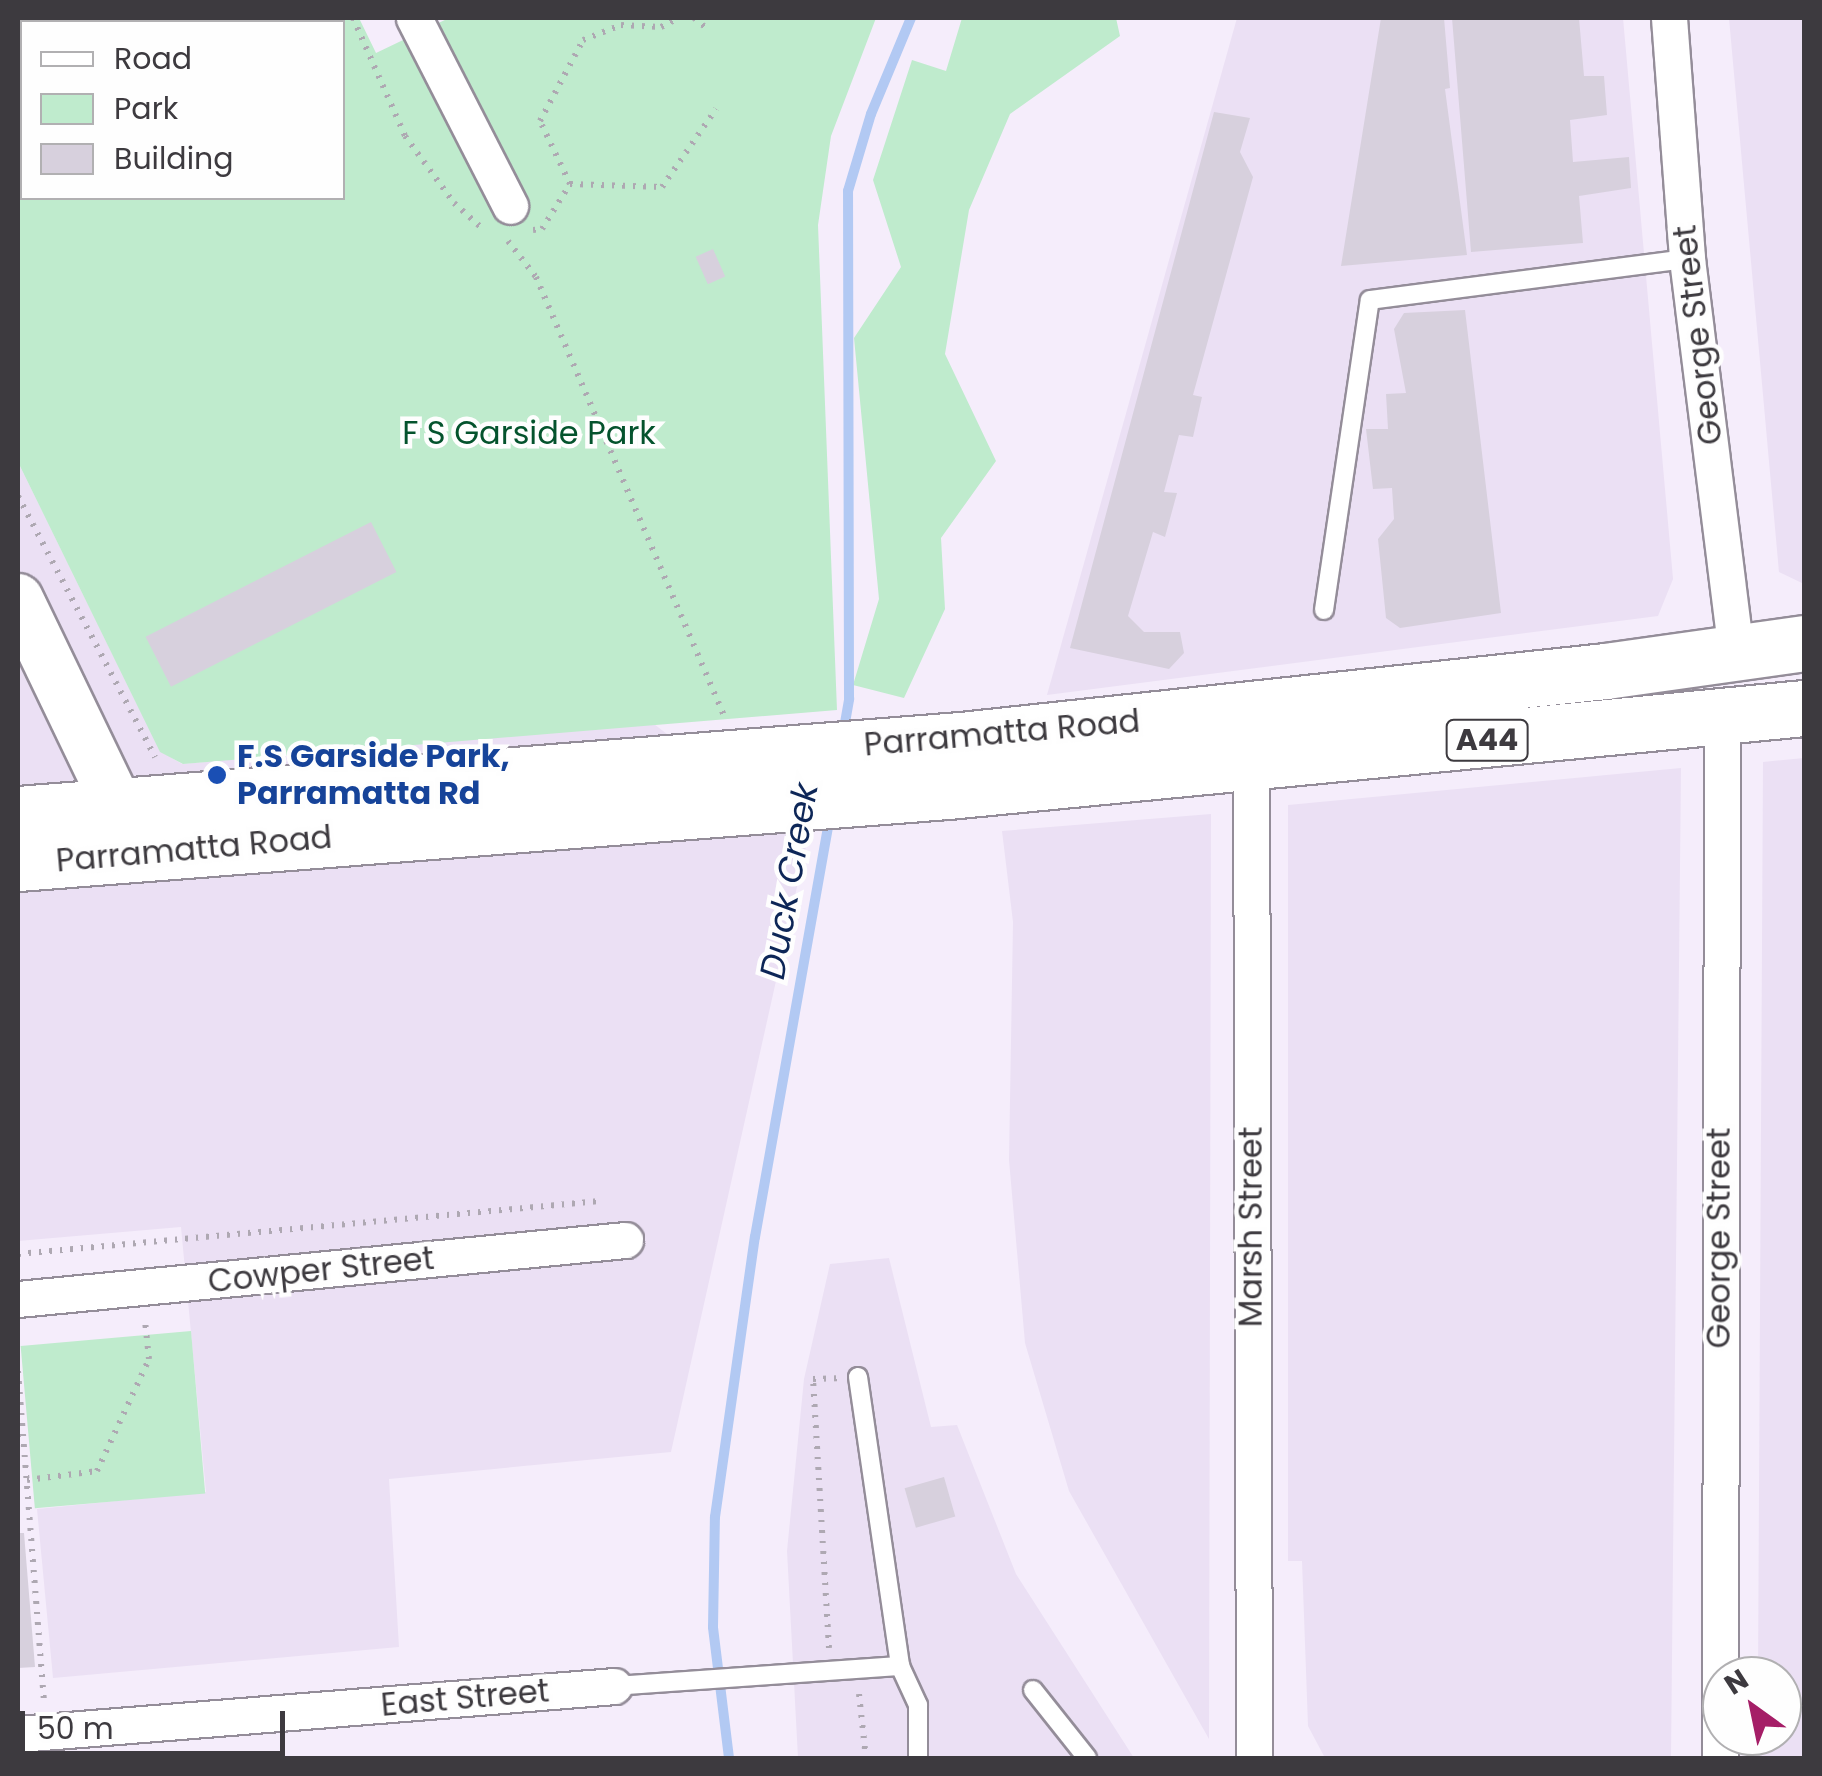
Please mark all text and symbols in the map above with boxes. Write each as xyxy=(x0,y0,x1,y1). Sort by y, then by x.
legend xyxy=(20,20,345,200)
text: Road xyxy=(114,37,192,80)
text: Park xyxy=(114,87,178,130)
text: Building xyxy=(114,137,234,180)
street label: George Street xyxy=(1665,223,1731,447)
park label: F S Garside Park xyxy=(402,414,656,452)
street label: Parramatta Road xyxy=(862,702,1142,764)
road number: A44 xyxy=(1444,715,1530,765)
place label: F.S Garside Park, Parramatta Rd xyxy=(237,738,510,813)
marker: F.S Garside Park, Parramatta Rd xyxy=(206,764,228,786)
water label: Duck Creek xyxy=(751,780,827,982)
street label: Parramatta Road xyxy=(54,818,334,880)
street label: Marsh Street xyxy=(1232,1127,1270,1327)
street label: George Street xyxy=(1700,1128,1738,1348)
street label: Cowper Street xyxy=(206,1239,436,1301)
north arrow xyxy=(1702,1656,1802,1756)
text: N xyxy=(1717,1660,1756,1704)
street label: East Street xyxy=(379,1672,551,1724)
scale bar xyxy=(25,1691,290,1753)
text: 50 m xyxy=(37,1707,114,1750)

